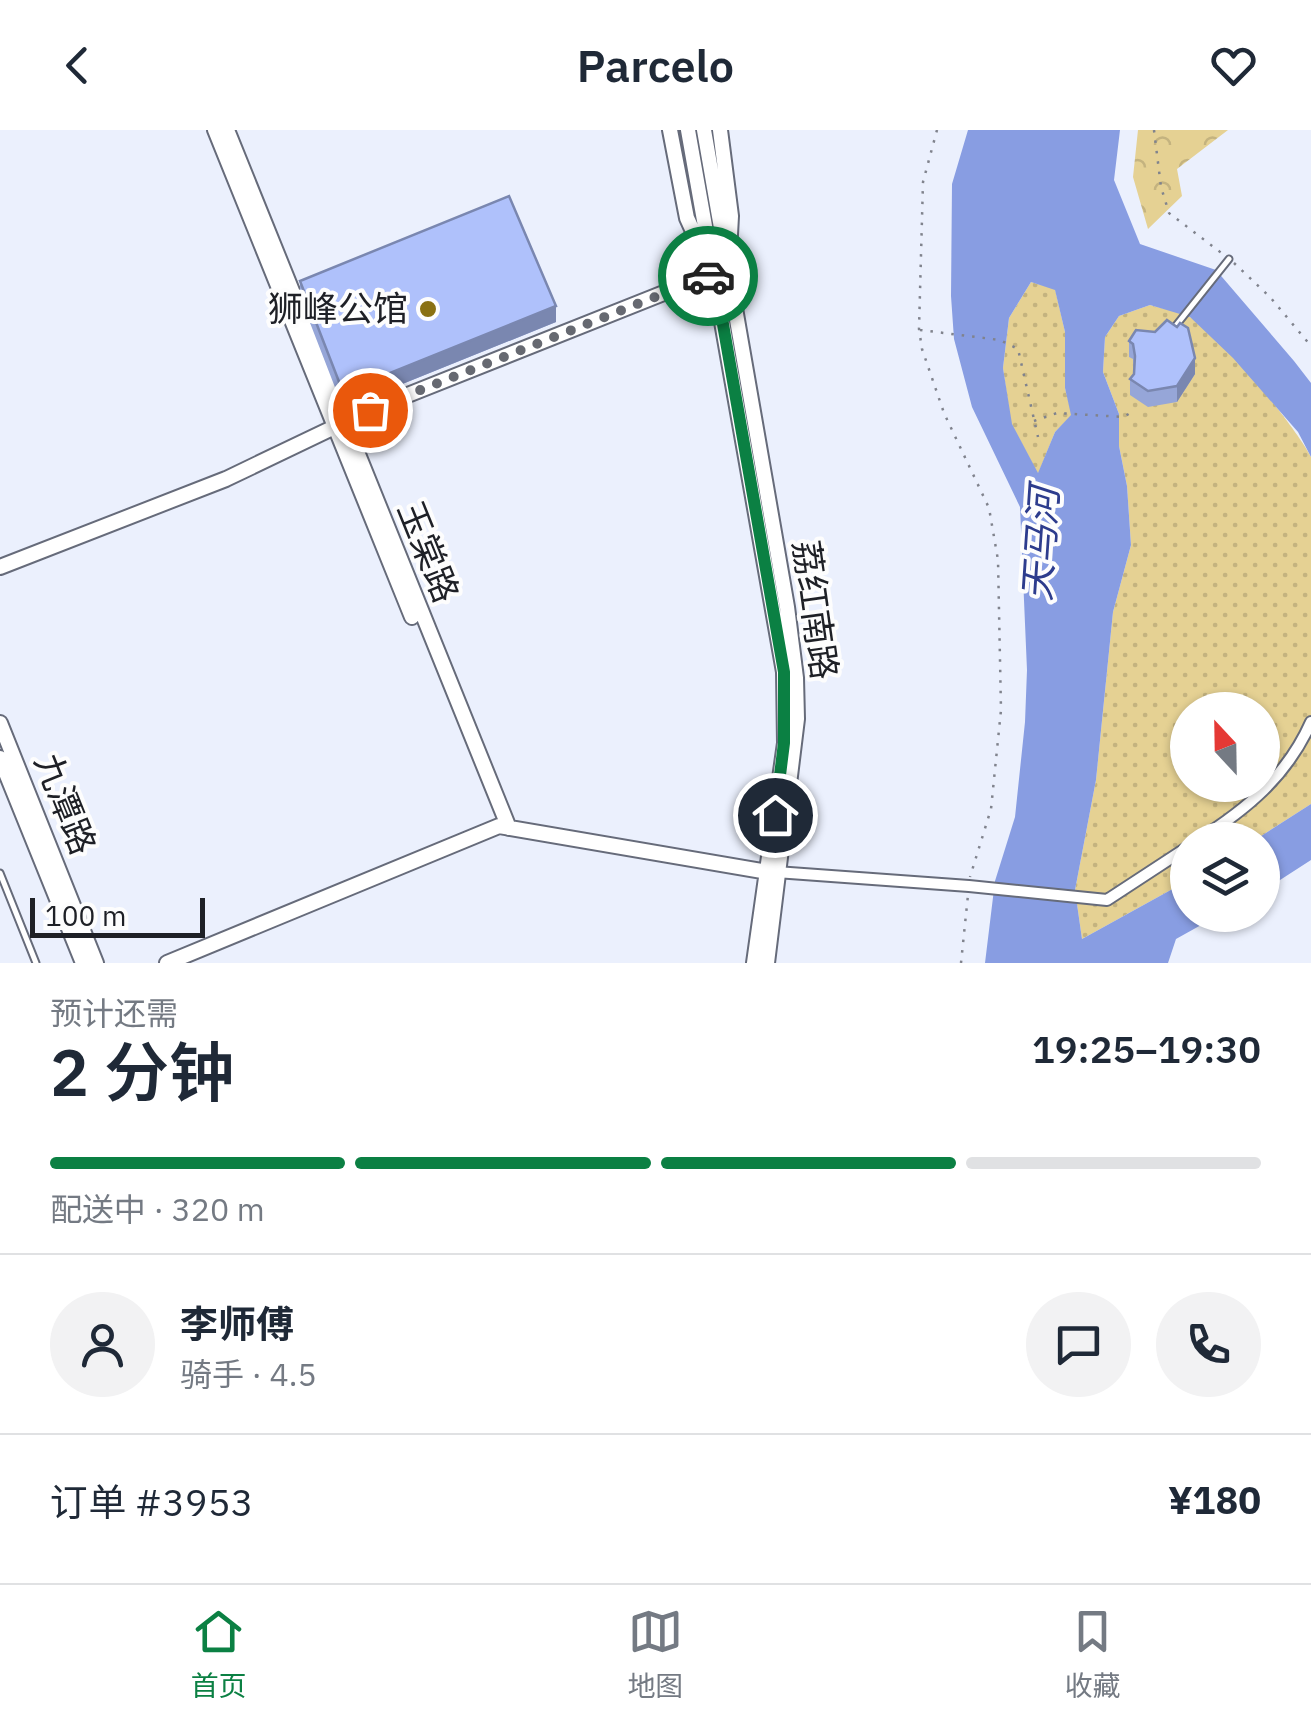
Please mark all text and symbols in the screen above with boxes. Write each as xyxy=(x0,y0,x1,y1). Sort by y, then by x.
text: Parcelo xyxy=(577,36,734,94)
icon: back xyxy=(50,38,105,93)
icon: heart xyxy=(1206,38,1261,93)
courier xyxy=(658,226,758,326)
icon: car xyxy=(681,249,736,304)
place label: 狮峰公馆 xyxy=(268,285,408,331)
marker: 狮峰公馆 xyxy=(417,298,439,320)
pin xyxy=(328,368,413,453)
icon: bag xyxy=(343,383,398,438)
water label: 天马河 xyxy=(1011,478,1068,602)
street label: 玉棠路 xyxy=(388,494,470,609)
street label: 荔红南路 xyxy=(783,537,849,682)
north arrow xyxy=(1170,692,1280,802)
map controls xyxy=(1170,692,1280,932)
street label: 九潭路 xyxy=(25,746,107,861)
pin xyxy=(733,773,818,858)
icon: home xyxy=(748,788,803,843)
button: layers xyxy=(1170,822,1280,932)
scale bar xyxy=(30,893,205,938)
text: 100 m xyxy=(45,897,126,934)
text: 预计还需 xyxy=(50,992,178,1034)
text: 19:25–19:30 xyxy=(1032,1024,1261,1073)
text: 2 分钟 xyxy=(50,1029,234,1114)
text: 配送中 · 320 m xyxy=(50,1188,265,1230)
button: person xyxy=(50,1292,155,1397)
button: chat xyxy=(1026,1292,1131,1397)
button: phone xyxy=(1156,1292,1261,1397)
text: 李师傅 xyxy=(180,1299,294,1348)
text: 骑手 · 4.5 xyxy=(180,1353,317,1395)
text: ¥180 xyxy=(1168,1475,1261,1524)
text: 订单 #3953 xyxy=(50,1477,253,1526)
tab: 首页 xyxy=(190,1604,247,1704)
tab: 地图 xyxy=(627,1604,684,1704)
tab: 收藏 xyxy=(1064,1604,1121,1704)

